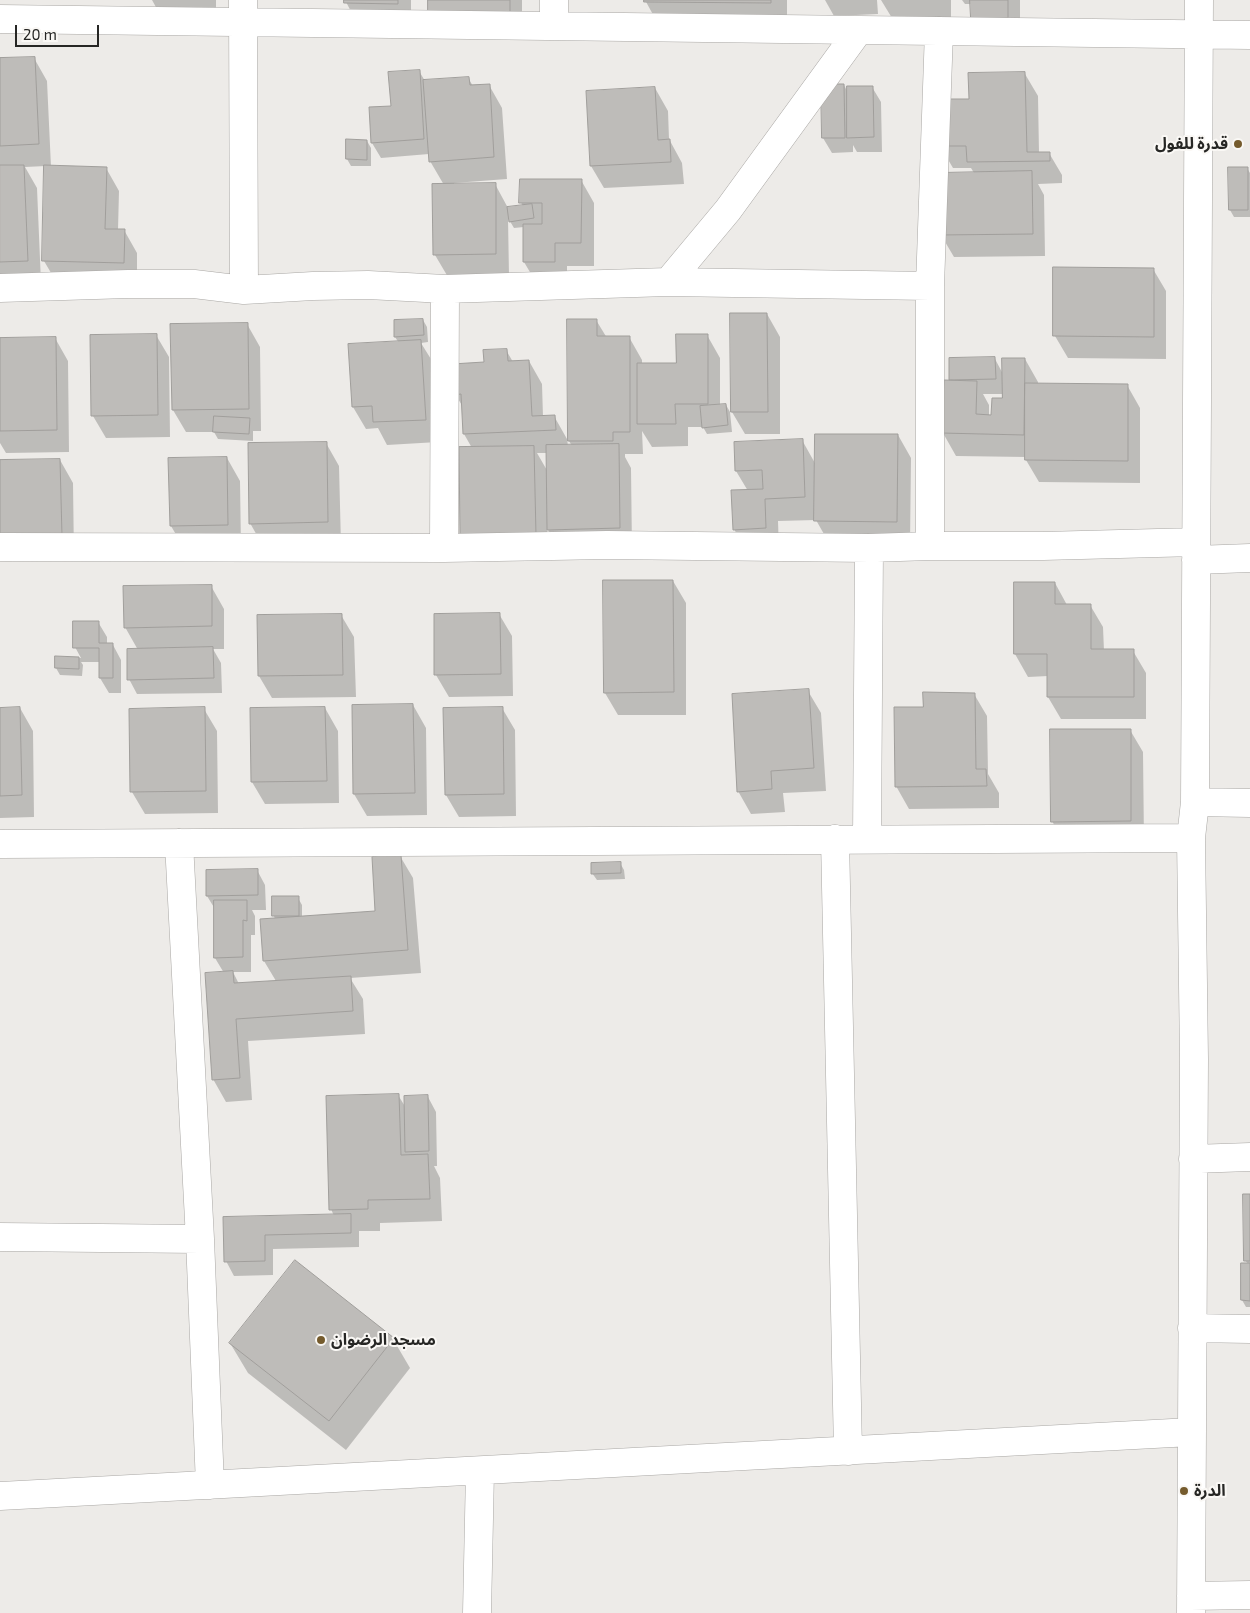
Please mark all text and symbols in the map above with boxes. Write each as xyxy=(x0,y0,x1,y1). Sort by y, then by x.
scale bar xyxy=(18,15,101,47)
text: 20 m xyxy=(23,25,57,43)
place label: قدرة للفول xyxy=(1155,134,1228,154)
marker: قدرة للفول xyxy=(1232,138,1244,150)
place label: مسجد الرضوان xyxy=(331,1330,436,1350)
marker: مسجد الرضوان xyxy=(315,1334,327,1346)
place label: الدرة xyxy=(1194,1481,1226,1501)
marker: الدرة xyxy=(1178,1485,1190,1497)

